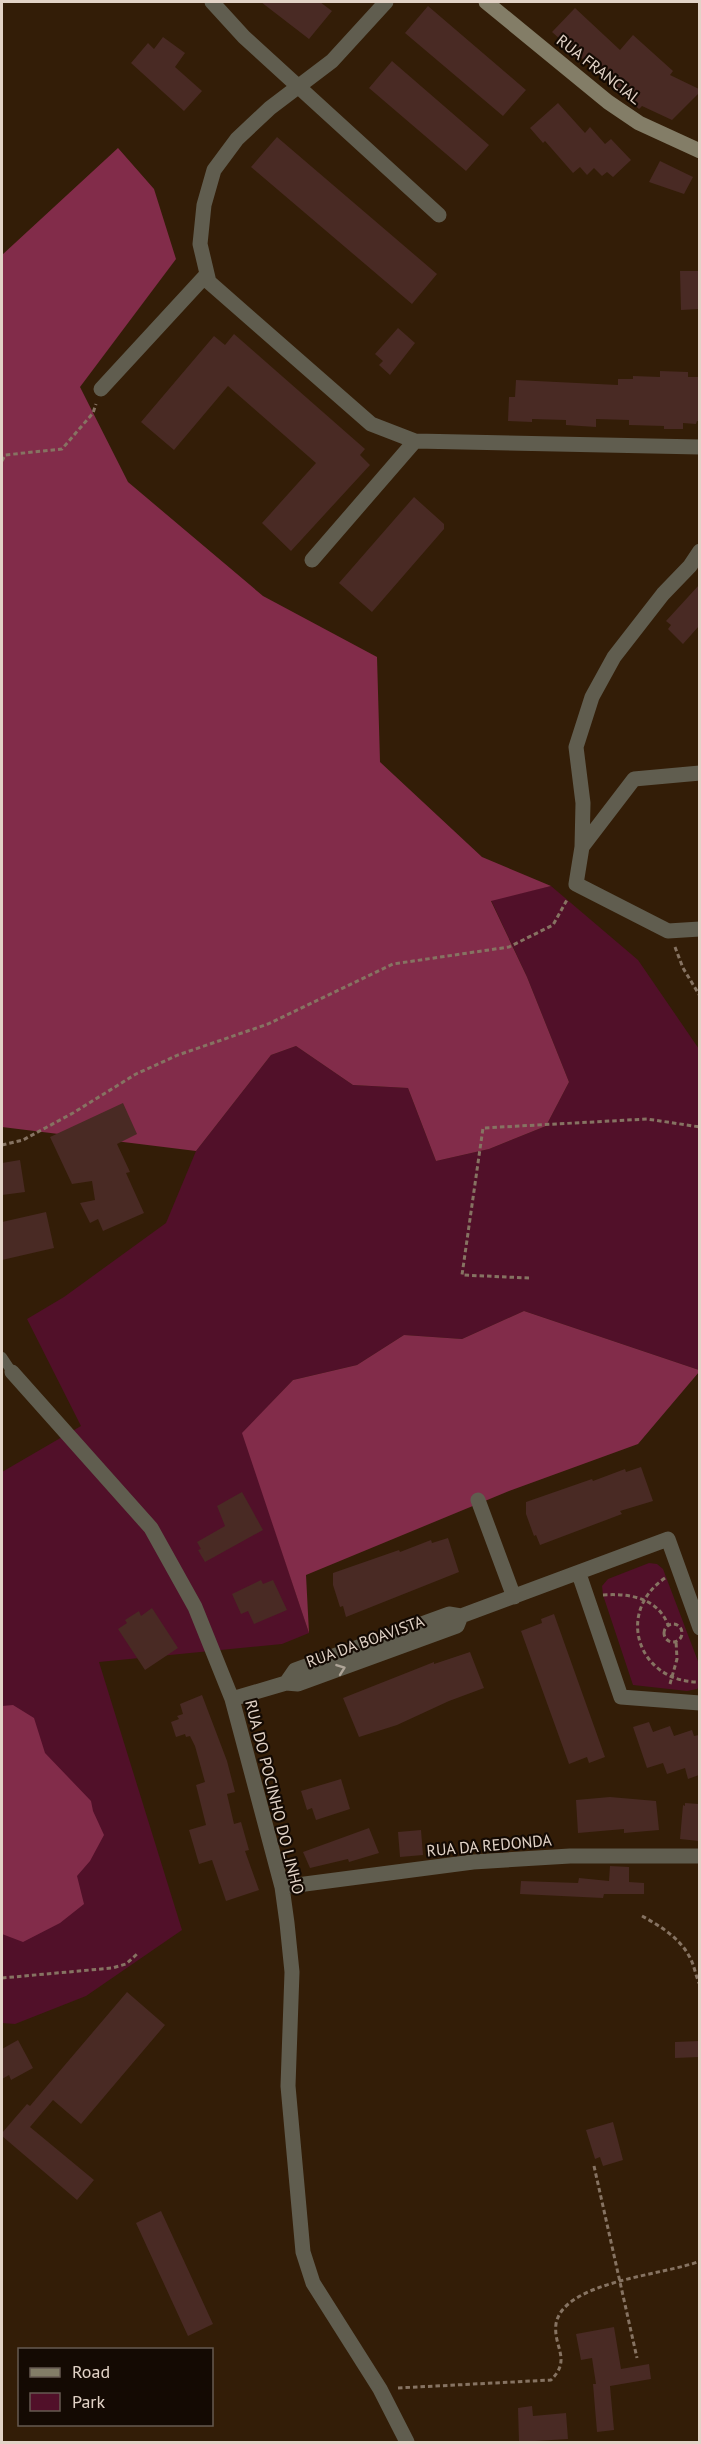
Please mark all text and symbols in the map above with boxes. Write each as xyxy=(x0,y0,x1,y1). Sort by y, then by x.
street label: RUA FRANCIAL xyxy=(553,30,645,108)
street label: RUA DA BOAVISTA xyxy=(303,1610,427,1672)
one-way arrow xyxy=(335,1663,346,1676)
street label: RUA DO POCINHO DO LINHO xyxy=(241,1698,309,1896)
street label: RUA DA REDONDA xyxy=(426,1830,553,1860)
legend xyxy=(18,2348,213,2426)
text: Road xyxy=(72,2360,110,2383)
text: Park xyxy=(72,2390,105,2413)

